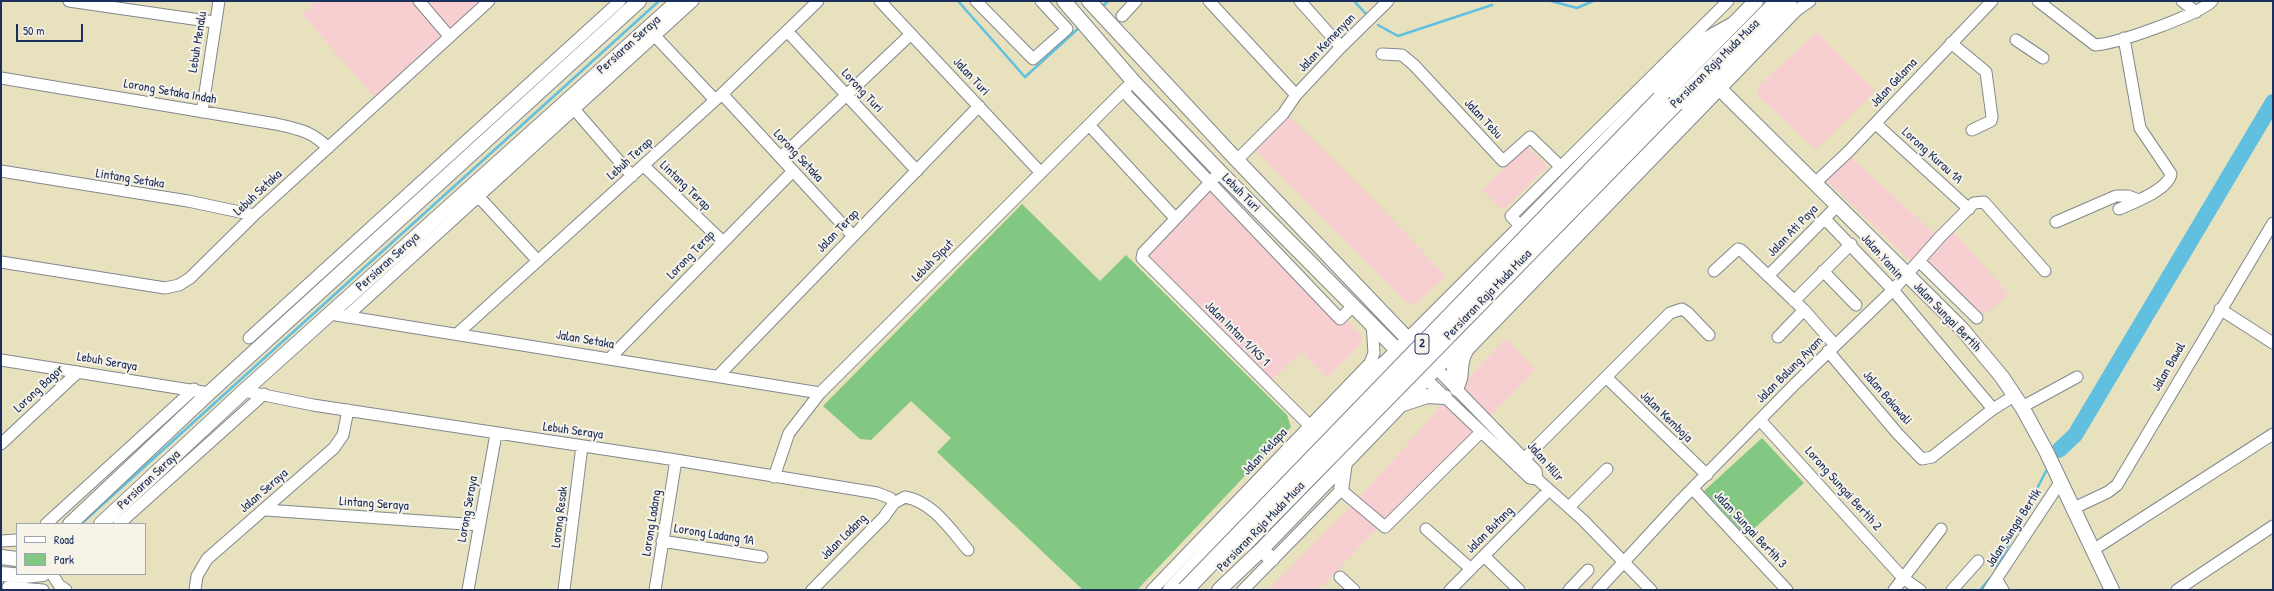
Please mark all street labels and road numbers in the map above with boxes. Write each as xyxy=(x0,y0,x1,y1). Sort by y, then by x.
street label: Lebuh Menalu xyxy=(185,10,211,74)
street label: Jalan Kemenyan xyxy=(1295,10,1359,76)
street label: Persiaran Seraya xyxy=(594,12,664,78)
street label: Persiaran Raja Muda Musa xyxy=(1667,16,1763,112)
street label: Jalan Turi xyxy=(949,55,993,99)
street label: Jalan Gelama xyxy=(1867,55,1921,111)
street label: Lorong Turi xyxy=(838,66,886,116)
street label: Lorong Setaka Indah xyxy=(122,76,218,108)
street label: Jalan Tebu xyxy=(1461,96,1505,142)
street label: Lorong Kurau 1A xyxy=(1898,125,1966,187)
street label: Lorong Setaka xyxy=(770,126,826,186)
street label: Lebuh Terap xyxy=(604,134,656,184)
street label: Lintang Terap xyxy=(656,158,714,214)
street label: Lintang Setaka xyxy=(95,166,165,192)
street label: Lebuh Setaka xyxy=(231,167,285,219)
street label: Lebuh Turi xyxy=(1218,170,1264,216)
street label: Jalan Ati Paya xyxy=(1764,202,1822,260)
street label: Jalan Terap xyxy=(814,206,862,256)
street label: Lorong Terap xyxy=(664,227,718,283)
street label: Persiaran Seraya xyxy=(353,229,423,295)
street label: Jalan Yamin xyxy=(1858,231,1906,283)
street label: Lebuh Siput xyxy=(909,237,957,285)
street label: Persiaran Raja Muda Musa xyxy=(1441,247,1535,343)
street label: Jalan Sungai Bertih xyxy=(1910,279,1984,355)
street label: Jalan Intan 1/KS 1 xyxy=(1201,298,1273,370)
street label: Jalan Setaka xyxy=(555,327,615,353)
street label: Jalan Balung Ayam xyxy=(1753,333,1827,407)
road number: 2 xyxy=(1415,334,1429,354)
street label: Jalan Bawal xyxy=(2149,340,2189,394)
street label: Lebuh Seraya xyxy=(76,349,138,375)
street label: Lorong Bagor xyxy=(11,362,67,416)
street label: Jalan Bakawali xyxy=(1859,368,1915,428)
street label: Jalan Kemboja xyxy=(1637,388,1695,446)
street label: Lebuh Seraya xyxy=(542,419,604,443)
street label: Jalan Kelapa xyxy=(1239,425,1291,479)
street label: Jalan Hilir xyxy=(1523,439,1567,485)
street label: Lorong Sungai Bertih 2 xyxy=(1801,444,1885,534)
street label: Persiaran Seraya xyxy=(114,447,184,513)
street label: Jalan Seraya xyxy=(237,466,291,516)
street label: Lorong Seraya xyxy=(455,475,481,543)
street label: Persiaran Raja Muda Musa xyxy=(1214,479,1308,575)
street label: Lorong Resak xyxy=(549,486,571,548)
street label: Jalan Sungai Bertik xyxy=(1983,486,2045,570)
street label: Jalan Sungai Bertih 3 xyxy=(1710,488,1790,572)
street label: Lorong Ladang xyxy=(639,489,665,557)
street label: Lintang Seraya xyxy=(339,494,409,514)
street label: Jalan Butang xyxy=(1463,503,1517,557)
street label: Jalan Ladang xyxy=(818,511,870,563)
street label: Lorong Ladang 1A xyxy=(673,521,755,549)

